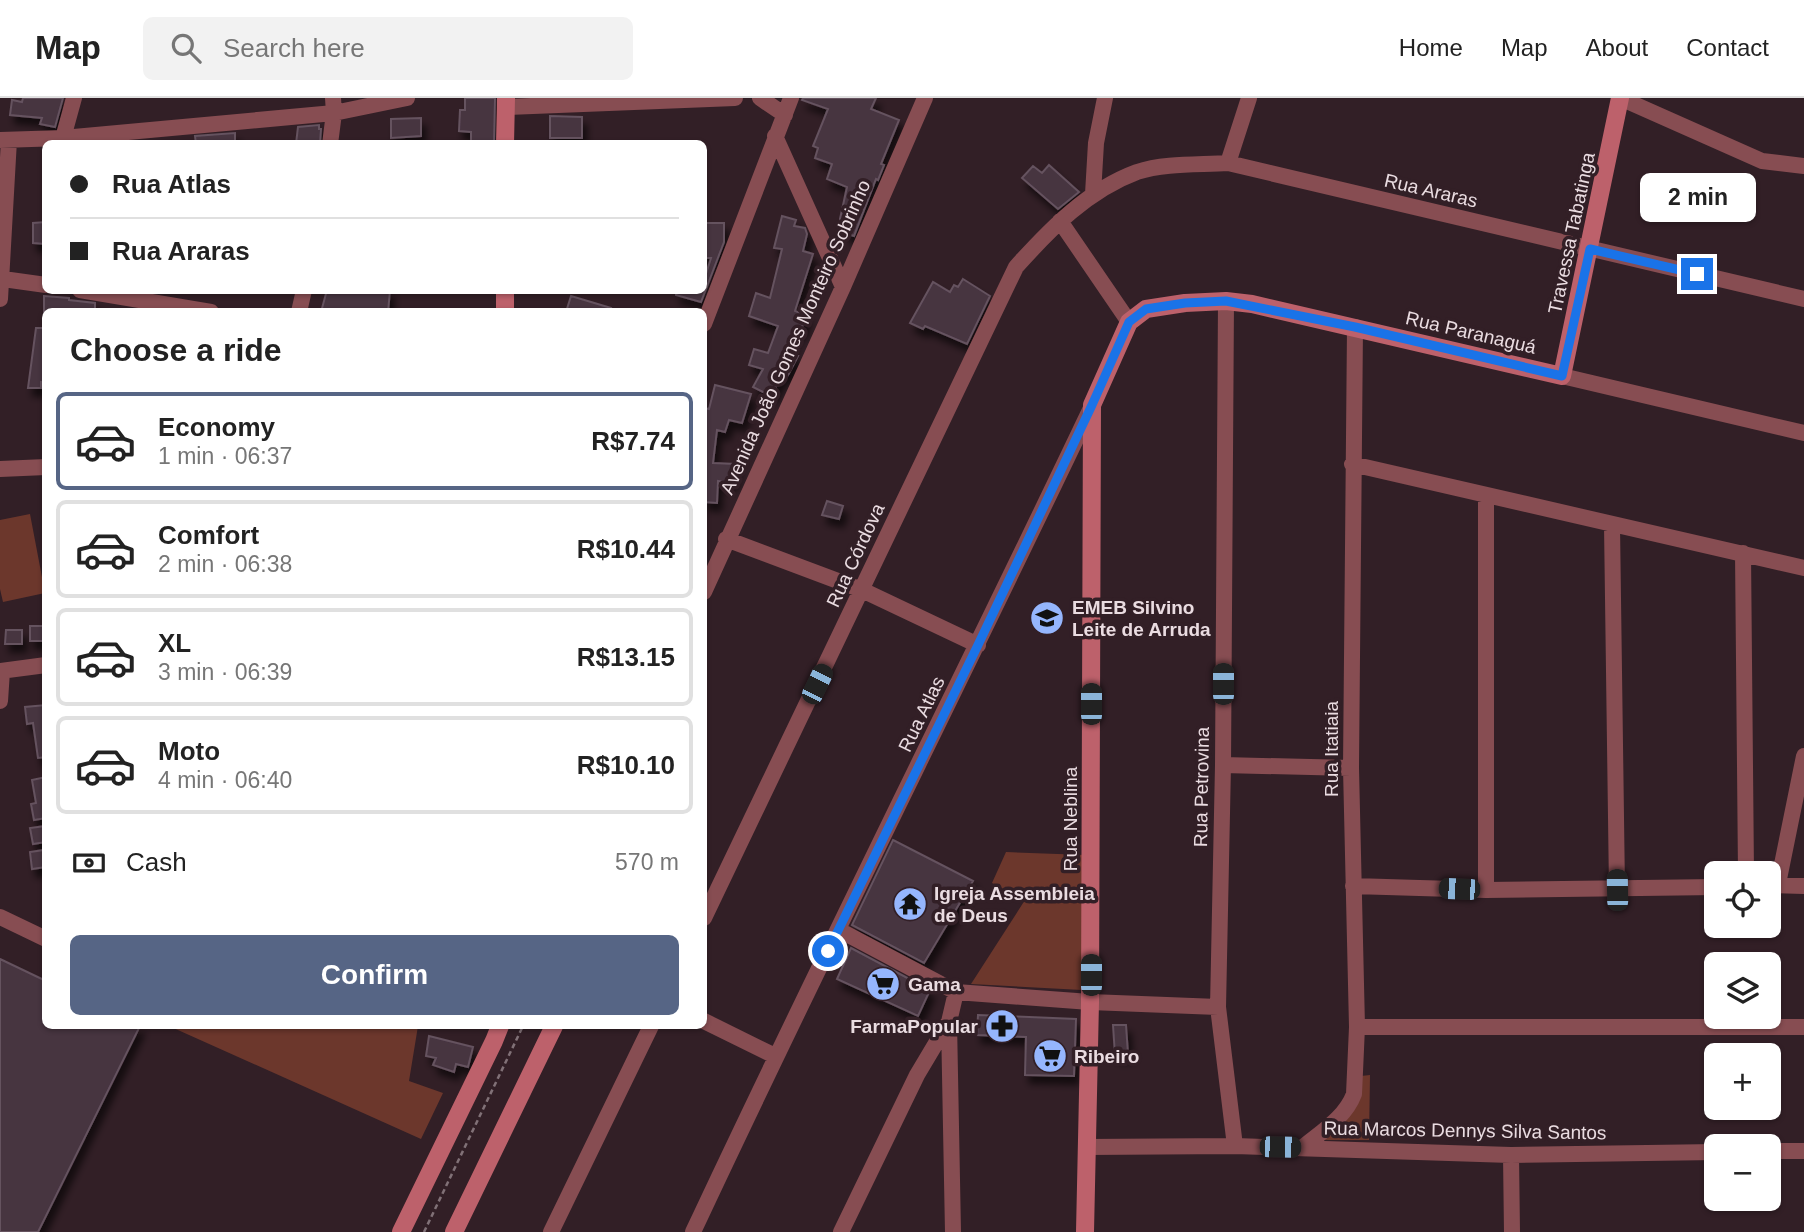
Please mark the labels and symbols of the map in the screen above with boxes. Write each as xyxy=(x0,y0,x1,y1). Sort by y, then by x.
street label: Travessa Tabatinga xyxy=(1544,150,1599,316)
street label: Rua Araras xyxy=(1382,170,1480,211)
callout: 2 min xyxy=(1639,172,1755,222)
street label: Avenida João Gomes Monteiro Sobrinho xyxy=(716,177,875,498)
route end xyxy=(1681,258,1713,290)
street label: Rua Paranaguá xyxy=(1404,307,1539,358)
street label: Rua Córdova xyxy=(822,500,889,610)
place label: EMEB Silvino Leite de Arruda xyxy=(1072,597,1211,640)
school or university icon: EMEB Silvino Leite de Arruda xyxy=(1028,599,1066,637)
car xyxy=(799,661,836,707)
car xyxy=(1213,663,1234,705)
street label: Rua Atlas xyxy=(894,673,949,755)
car xyxy=(1081,683,1102,725)
street label: Rua Itatiaia xyxy=(1321,701,1342,797)
street label: Rua Petrovina xyxy=(1190,726,1213,847)
street label: Rua Neblina xyxy=(1060,766,1081,871)
car xyxy=(1607,869,1628,911)
car xyxy=(1438,878,1481,900)
place label: Igreja Assembleia de Deus xyxy=(934,883,1095,926)
temple icon: Igreja Assembleia de Deus xyxy=(891,885,929,923)
route start xyxy=(812,935,844,967)
car xyxy=(1081,954,1102,996)
supermarket icon: Gama xyxy=(864,965,902,1003)
place label: Gama xyxy=(908,974,961,995)
pharmacy icon: FarmaPopular xyxy=(983,1007,1021,1045)
place label: FarmaPopular xyxy=(850,1016,979,1037)
supermarket icon: Ribeiro xyxy=(1031,1037,1069,1075)
place label: Ribeiro xyxy=(1074,1046,1139,1067)
street label: Rua Marcos Dennys Silva Santos xyxy=(1323,1118,1607,1143)
car xyxy=(1259,1136,1302,1158)

